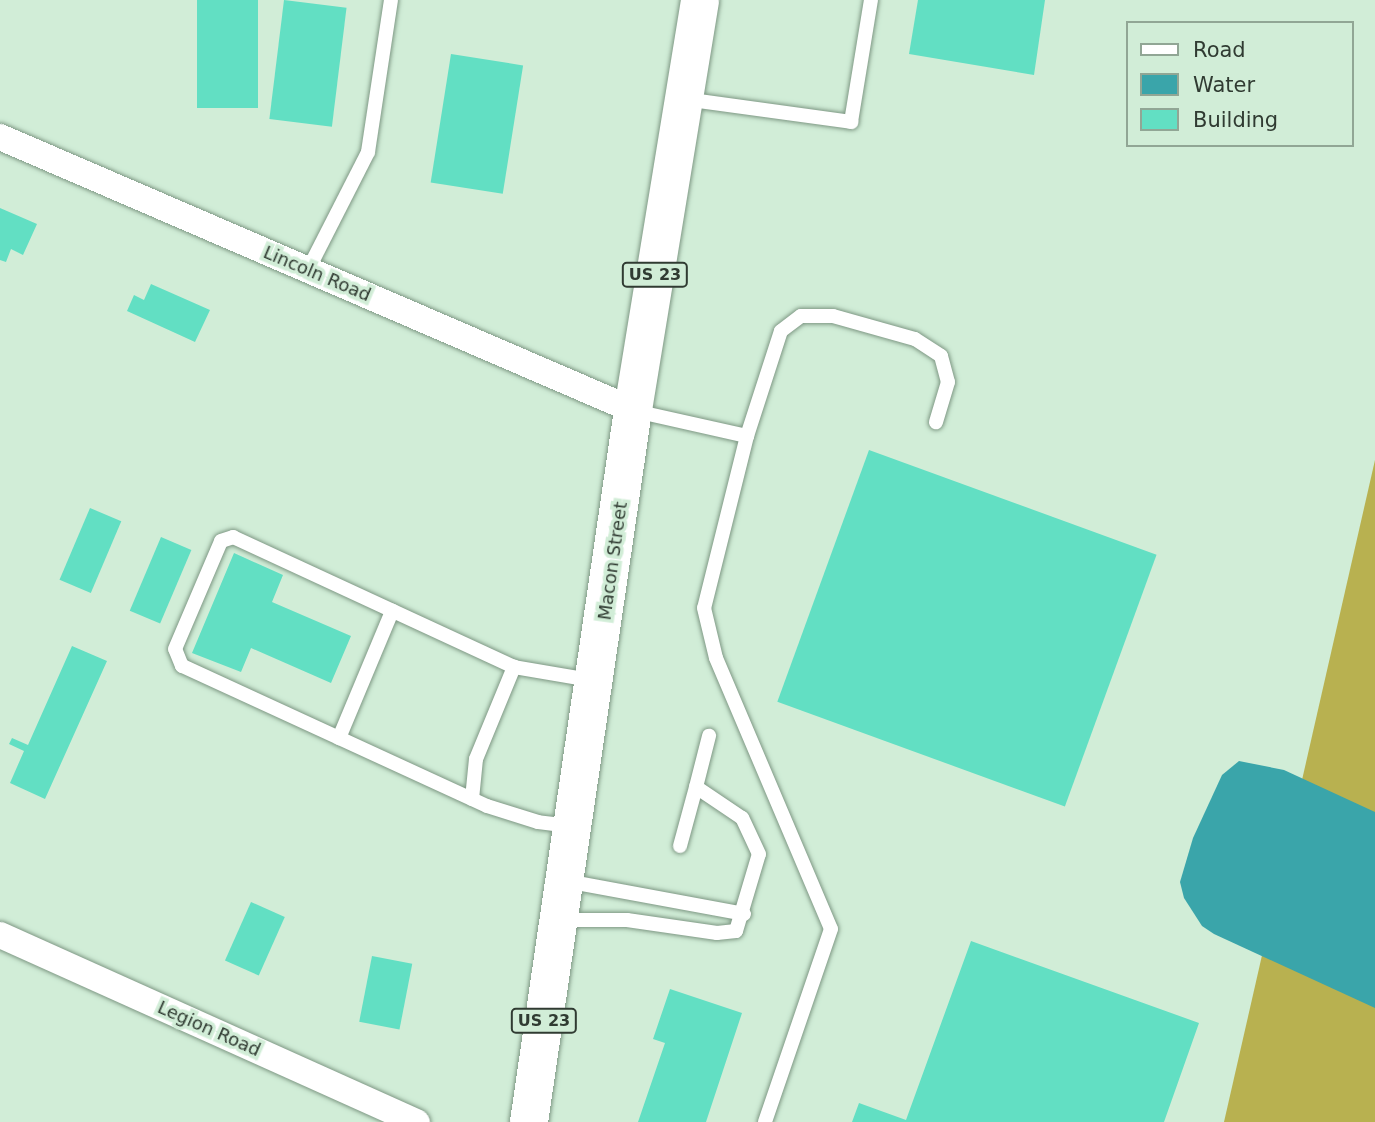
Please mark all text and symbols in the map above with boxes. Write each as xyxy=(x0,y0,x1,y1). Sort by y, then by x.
legend xyxy=(1126,21,1354,147)
text: Road xyxy=(1193,38,1246,62)
text: Water xyxy=(1193,73,1255,97)
text: Building xyxy=(1193,108,1278,132)
street label: Lincoln Road xyxy=(260,242,374,306)
road number: US 23 xyxy=(622,262,688,288)
street label: Macon Street xyxy=(594,500,632,622)
street label: Legion Road xyxy=(154,997,264,1061)
road number: US 23 xyxy=(511,1009,577,1034)

